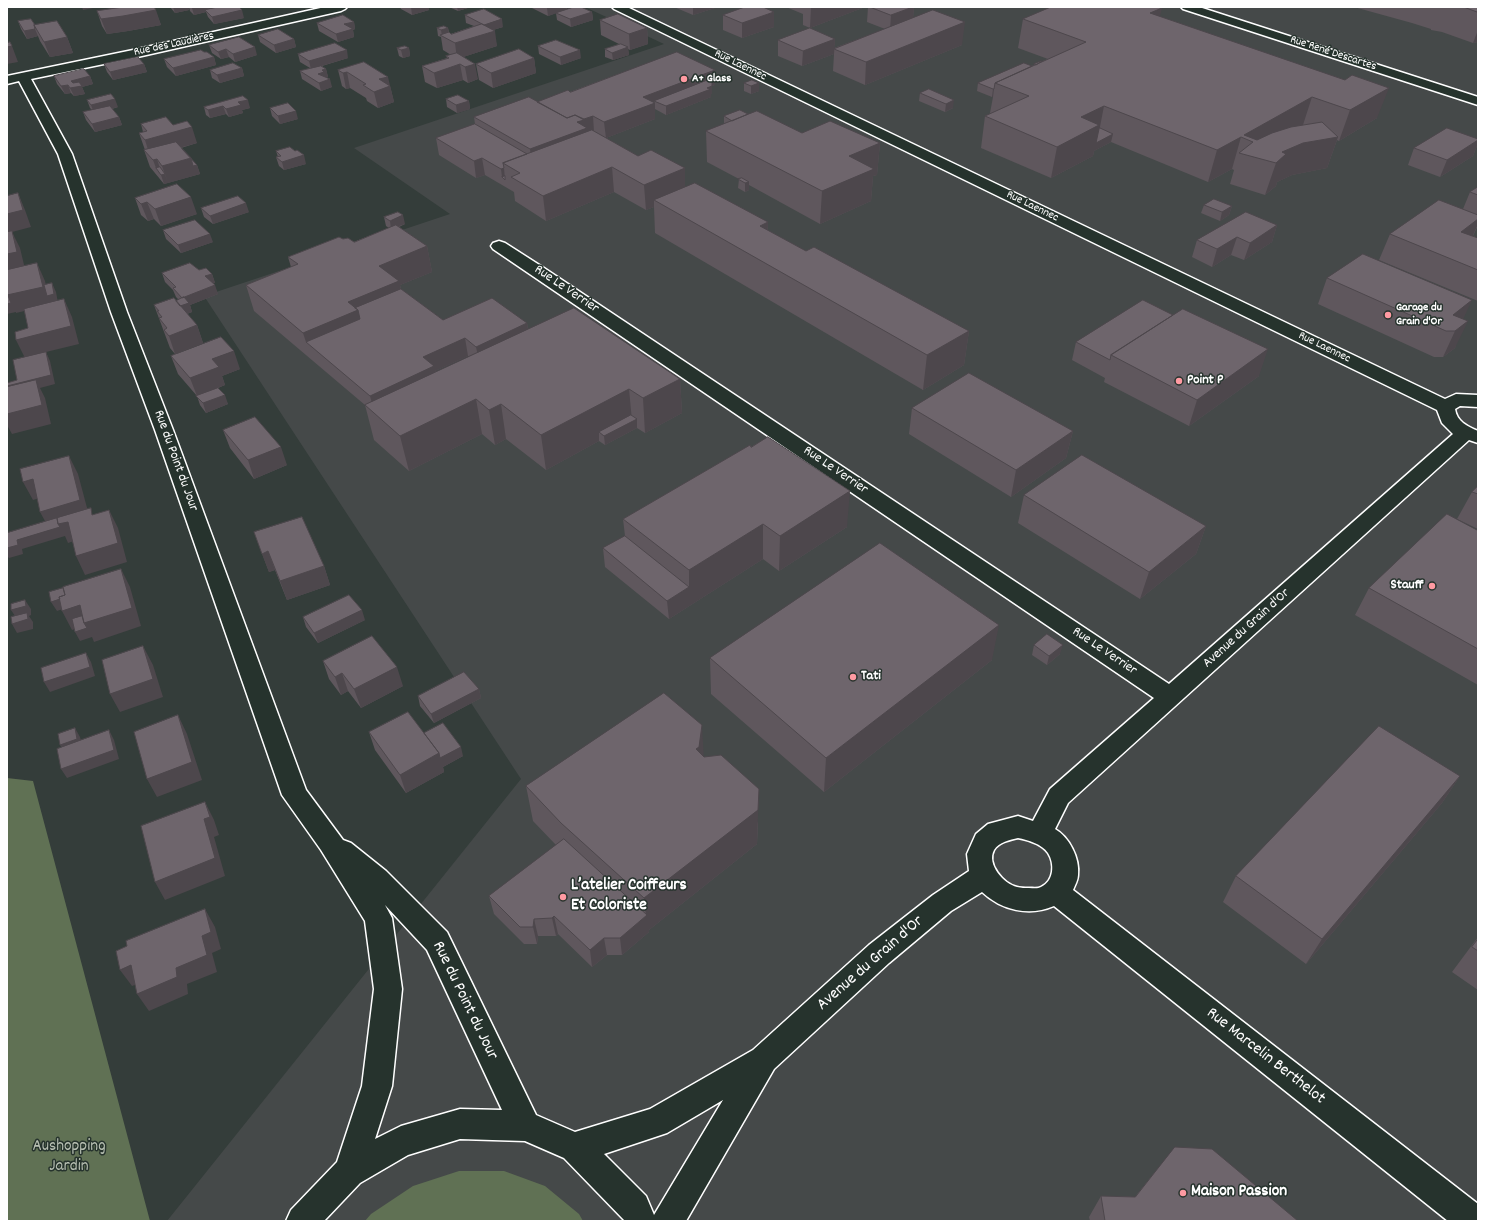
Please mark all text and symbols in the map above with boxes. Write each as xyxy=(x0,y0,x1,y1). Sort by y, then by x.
street label: Rue des Laudières xyxy=(133,30,215,60)
street label: Rue René Descartes xyxy=(1288,33,1378,75)
street label: Rue Laennec xyxy=(712,47,768,85)
place label: A+ Glass xyxy=(692,72,731,86)
marker: A+ Glass xyxy=(679,74,689,84)
street label: Rue Laennec xyxy=(1004,188,1060,226)
street label: Rue Le Verrier xyxy=(530,262,602,318)
place label: Garage du Grain d'Or xyxy=(1396,301,1442,329)
marker: Garage du Grain d'Or xyxy=(1383,310,1393,320)
street label: Rue Laennec xyxy=(1296,329,1352,367)
place label: Point P xyxy=(1187,373,1223,389)
marker: Point P xyxy=(1174,376,1184,386)
street label: Rue du Point du Jour xyxy=(149,408,201,514)
street label: Rue Le Verrier xyxy=(799,443,871,499)
place label: Stauff xyxy=(1391,578,1424,594)
marker: Stauff xyxy=(1427,581,1437,591)
street label: Avenue du Grain d'Or xyxy=(1200,586,1294,672)
street label: Rue Le Verrier xyxy=(1068,624,1140,680)
place label: Tati xyxy=(861,669,881,685)
marker: Tati xyxy=(848,672,858,682)
place label: L’atelier Coiffeurs Et Coloriste xyxy=(571,877,687,917)
marker: L’atelier Coiffeurs Et Coloriste xyxy=(558,892,568,902)
street label: Avenue du Grain d'Or xyxy=(813,912,929,1016)
street label: Rue du Point du Jour xyxy=(427,938,501,1064)
street label: Rue Marcelin Berthelot xyxy=(1201,1004,1329,1110)
park label: Aushopping Jardin xyxy=(32,1138,106,1178)
place label: Maison Passion xyxy=(1191,1183,1287,1203)
marker: Maison Passion xyxy=(1178,1188,1188,1198)

